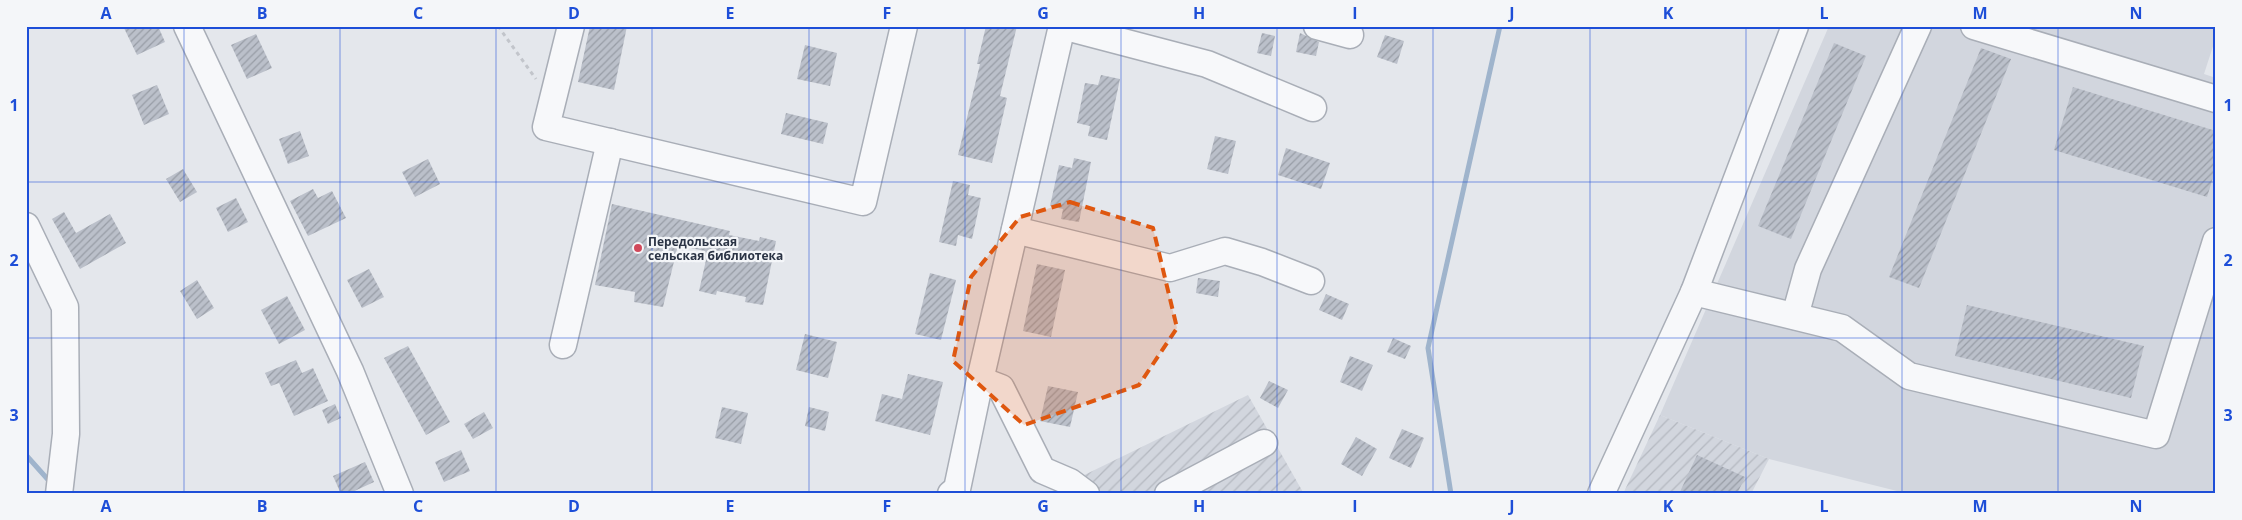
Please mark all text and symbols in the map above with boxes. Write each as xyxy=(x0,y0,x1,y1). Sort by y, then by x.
text: A xyxy=(100,2,112,24)
text: B xyxy=(257,2,267,24)
text: C xyxy=(413,2,423,24)
text: D xyxy=(568,2,580,24)
text: E xyxy=(726,2,735,24)
text: F xyxy=(883,2,891,24)
text: G xyxy=(1037,2,1049,24)
text: H xyxy=(1193,2,1205,24)
text: I xyxy=(1352,2,1358,24)
text: J xyxy=(1507,2,1515,24)
text: K xyxy=(1663,2,1674,24)
text: L xyxy=(1819,2,1829,24)
text: M xyxy=(1972,2,1988,24)
text: N xyxy=(2129,2,2143,24)
text: 1 xyxy=(9,94,19,116)
text: 1 xyxy=(2223,94,2233,116)
place label: Передольская сельская библиотека xyxy=(648,233,783,264)
marker: Передольская сельская библиотека xyxy=(632,242,644,254)
text: 2 xyxy=(9,249,19,271)
text: 2 xyxy=(2223,249,2233,271)
text: 3 xyxy=(9,404,19,426)
text: 3 xyxy=(2223,404,2233,426)
text: A xyxy=(100,495,112,517)
text: B xyxy=(257,495,267,517)
text: C xyxy=(413,495,423,517)
text: D xyxy=(568,495,580,517)
text: E xyxy=(726,495,735,517)
text: F xyxy=(883,495,891,517)
text: G xyxy=(1037,495,1049,517)
text: H xyxy=(1193,495,1205,517)
text: I xyxy=(1352,495,1358,517)
text: J xyxy=(1507,495,1515,517)
text: K xyxy=(1663,495,1674,517)
text: L xyxy=(1819,495,1829,517)
text: M xyxy=(1972,495,1988,517)
text: N xyxy=(2129,495,2143,517)

